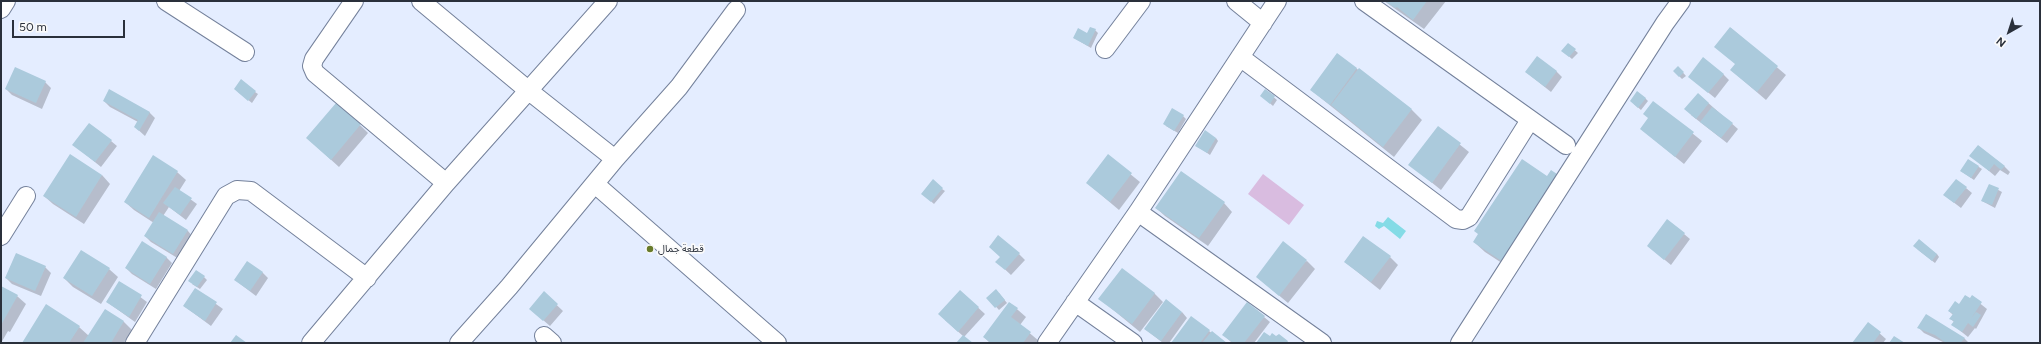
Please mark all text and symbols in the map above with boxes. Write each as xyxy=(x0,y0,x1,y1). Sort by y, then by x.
scale bar xyxy=(14,12,127,38)
north arrow xyxy=(1989,12,2029,52)
text: 50 m xyxy=(19,20,47,34)
text: N xyxy=(1994,34,2009,49)
place label: قطعة جمال xyxy=(658,243,704,255)
marker: قطعة جمال xyxy=(645,244,655,254)

